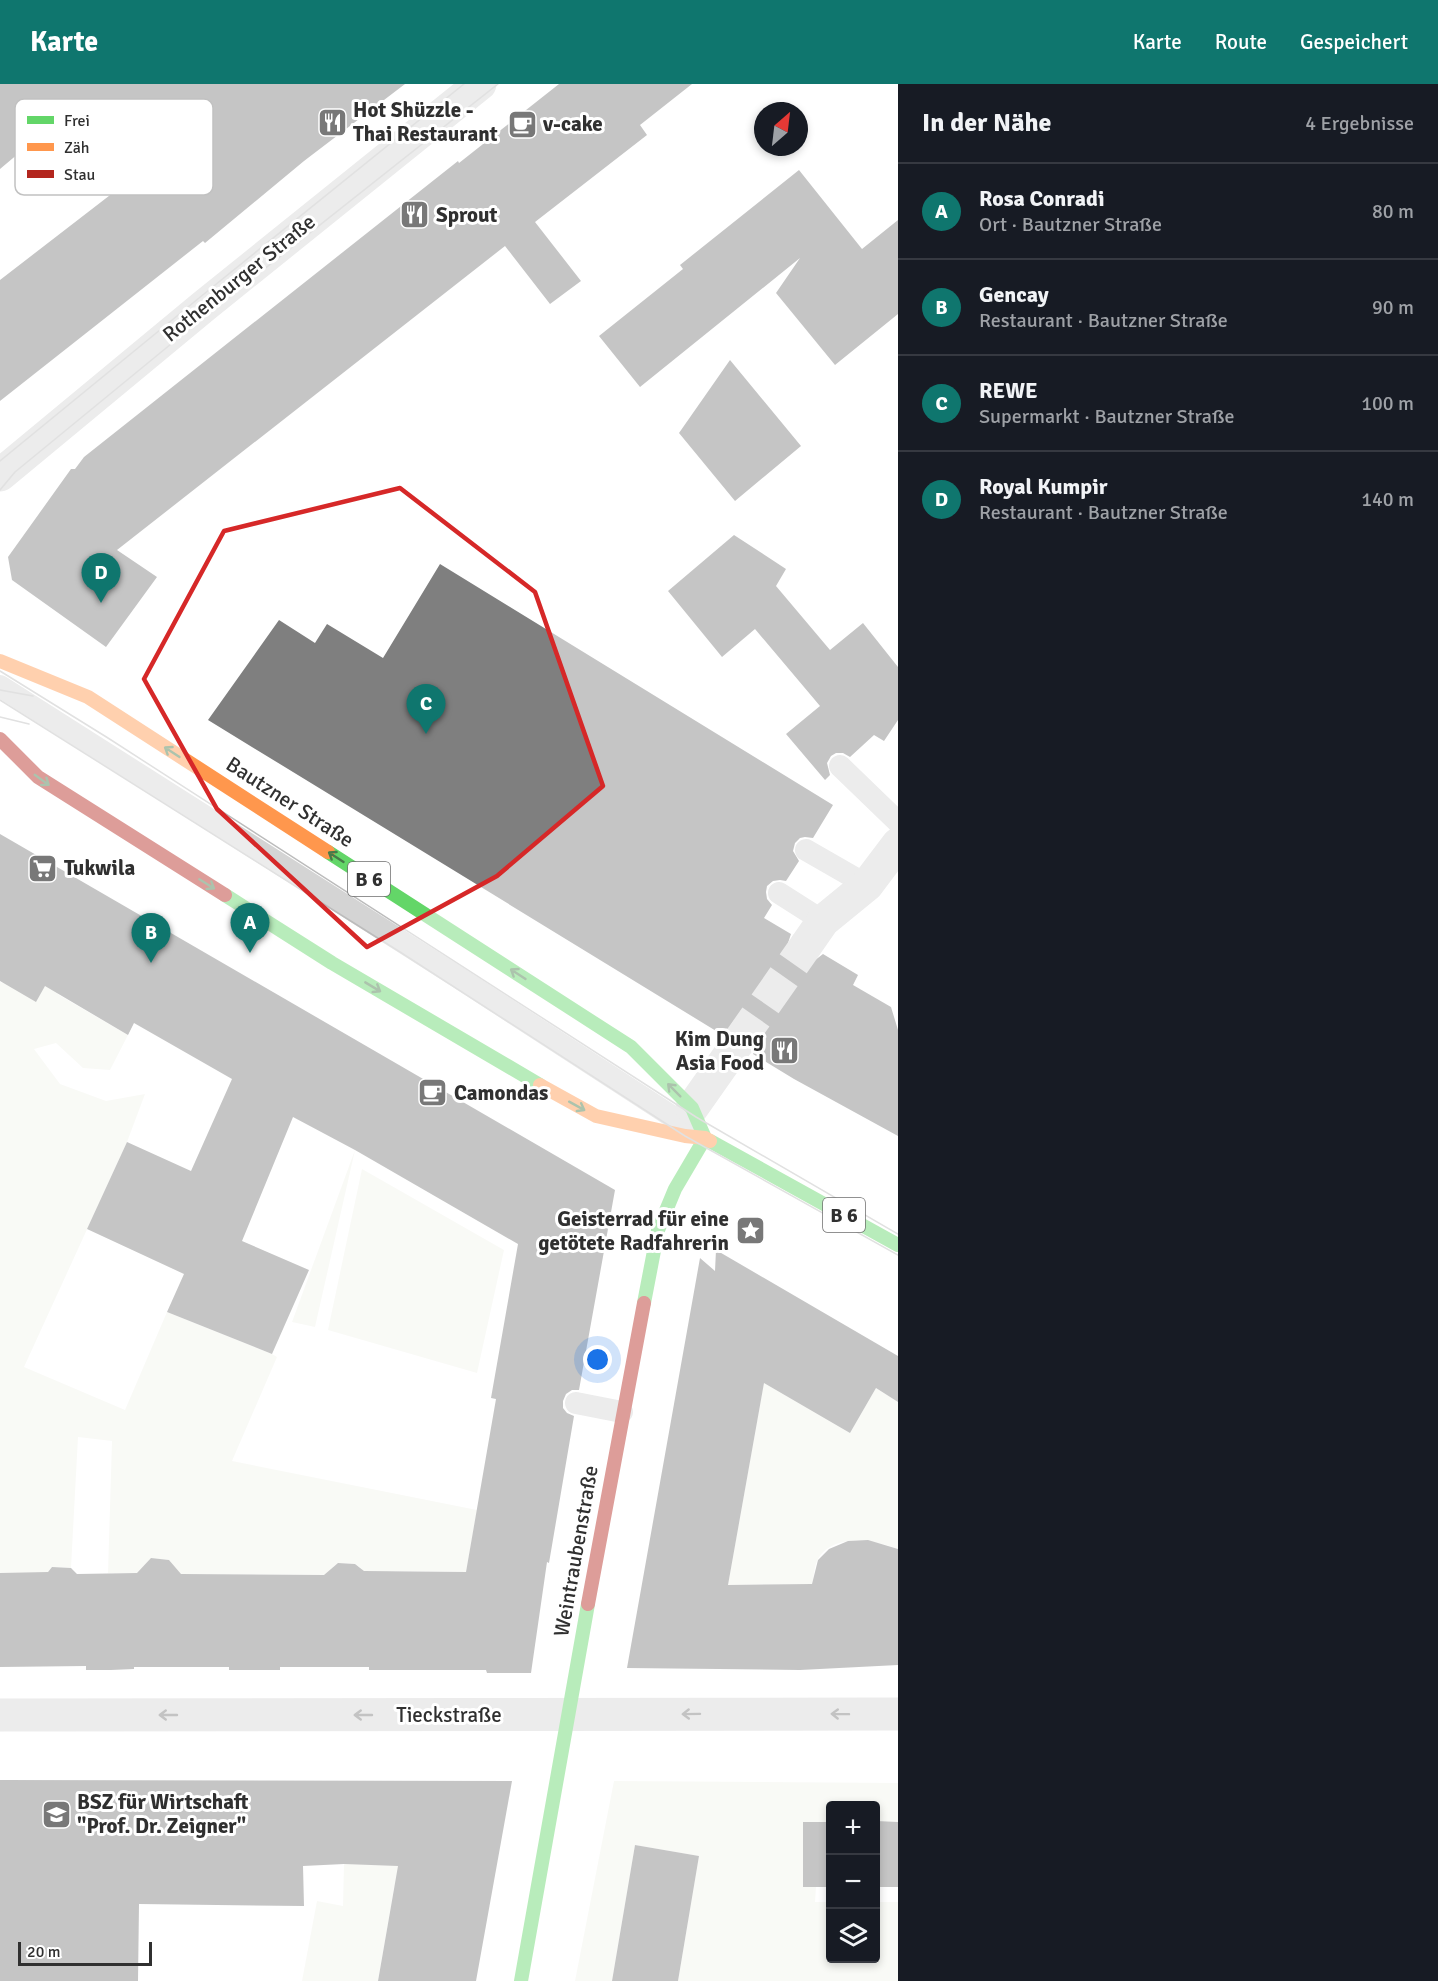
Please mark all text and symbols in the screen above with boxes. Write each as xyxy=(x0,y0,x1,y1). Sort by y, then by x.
text: Karte xyxy=(30,25,98,59)
text: Karte xyxy=(1133,29,1182,55)
text: Route xyxy=(1215,29,1267,55)
text: Gespeichert xyxy=(1300,29,1408,55)
place label: Hot Shüzzle - Thai Restaurant xyxy=(353,97,498,147)
legend xyxy=(15,99,213,195)
north arrow xyxy=(754,102,808,156)
restaurant icon: Hot Shüzzle - Thai Restaurant xyxy=(316,106,348,138)
text: In der Nähe xyxy=(922,107,1052,139)
cafe icon: v-cake xyxy=(506,108,538,140)
text: Frei xyxy=(64,111,90,131)
place label: v-cake xyxy=(542,111,603,137)
text: 4 Ergebnisse xyxy=(1305,111,1414,136)
text: Zäh xyxy=(64,138,90,158)
text: Stau xyxy=(64,165,95,185)
text: Rosa Conradi xyxy=(979,185,1104,212)
restaurant icon: Sprout xyxy=(399,199,431,231)
text: A xyxy=(935,199,948,224)
text: 80 m xyxy=(1372,199,1414,224)
place label: Sprout xyxy=(436,202,498,228)
street label: Rothenburger Straße xyxy=(157,208,321,348)
text: Ort · Bautzner Straße xyxy=(979,212,1162,237)
text: Gencay xyxy=(979,281,1049,308)
text: B xyxy=(935,295,948,320)
text: 90 m xyxy=(1372,295,1414,320)
text: Restaurant · Bautzner Straße xyxy=(979,308,1228,333)
text: REWE xyxy=(979,377,1038,404)
text: C xyxy=(935,391,948,416)
text: 100 m xyxy=(1361,391,1414,416)
text: Supermarkt · Bautzner Straße xyxy=(979,404,1234,429)
text: Royal Kumpir xyxy=(979,473,1107,500)
text: D xyxy=(935,487,948,512)
text: 140 m xyxy=(1361,487,1414,512)
text: Restaurant · Bautzner Straße xyxy=(979,500,1228,525)
pin: D xyxy=(82,554,120,603)
pin: C xyxy=(406,684,446,734)
one-way arrow xyxy=(164,745,181,757)
street label: Bautzner Straße xyxy=(221,751,359,853)
one-way arrow xyxy=(34,774,50,786)
one-way arrow xyxy=(328,851,345,863)
supermarket icon: Tukwila xyxy=(27,852,59,884)
place label: Tukwila xyxy=(64,855,136,881)
road number: B 6 xyxy=(348,862,390,896)
one-way arrow xyxy=(198,878,215,890)
pin: A xyxy=(230,904,270,953)
pin: B xyxy=(132,914,170,963)
one-way arrow xyxy=(510,968,527,980)
one-way arrow xyxy=(364,981,381,993)
place label: Kim Dung Asia Food xyxy=(675,1026,764,1076)
restaurant icon: Kim Dung Asia Food xyxy=(769,1035,801,1067)
cafe icon: Camondas xyxy=(417,1077,449,1109)
place label: Camondas xyxy=(454,1080,548,1106)
one-way arrow xyxy=(666,1082,681,1097)
one-way arrow xyxy=(568,1100,585,1112)
road number: B 6 xyxy=(823,1198,865,1232)
place label: Geisterrad für eine getötete Radfahrerin xyxy=(538,1206,729,1256)
place icon: Geisterrad für eine getötete Radfahrerin xyxy=(734,1215,766,1247)
your location xyxy=(583,1345,612,1374)
street label: Weintraubenstraße xyxy=(548,1463,604,1639)
street label: Tieckstraße xyxy=(396,1702,502,1728)
one-way arrow xyxy=(681,1708,701,1720)
one-way arrow xyxy=(830,1708,850,1720)
one-way arrow xyxy=(159,1709,179,1721)
one-way arrow xyxy=(354,1709,374,1721)
place label: BSZ für Wirtschaft "Prof. Dr. Zeigner" xyxy=(77,1789,249,1839)
school or university icon: BSZ für Wirtschaft "Prof. Dr. Zeigner" xyxy=(40,1798,72,1830)
map controls xyxy=(826,1801,880,1963)
button: + xyxy=(826,1801,880,1855)
button: − xyxy=(826,1855,880,1909)
button: layers xyxy=(826,1909,880,1963)
scale bar xyxy=(18,1939,152,1966)
text: 20 m xyxy=(27,1942,61,1962)

